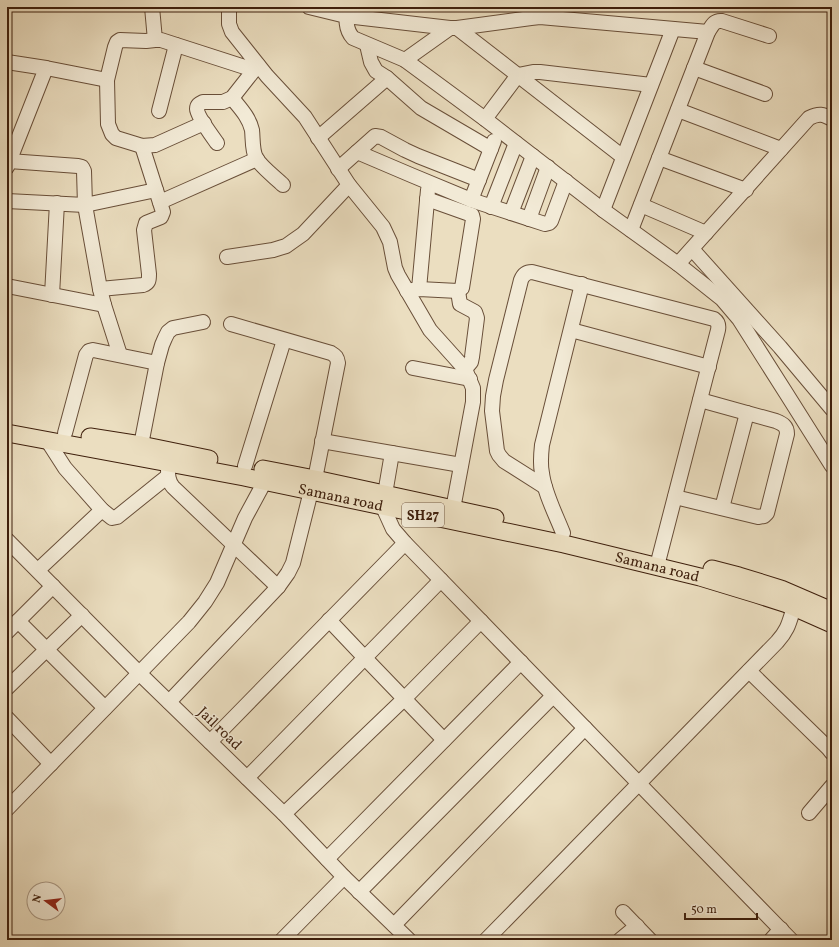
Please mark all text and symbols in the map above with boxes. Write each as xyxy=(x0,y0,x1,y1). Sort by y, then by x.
street label: Samana road xyxy=(296,480,385,518)
road number: SH27 xyxy=(402,503,444,527)
street label: Samana road xyxy=(613,548,701,588)
street label: Jail road xyxy=(192,703,246,756)
north arrow xyxy=(26,881,66,921)
text: N xyxy=(30,893,46,905)
scale bar xyxy=(685,895,757,921)
text: 50 m xyxy=(691,902,717,918)

